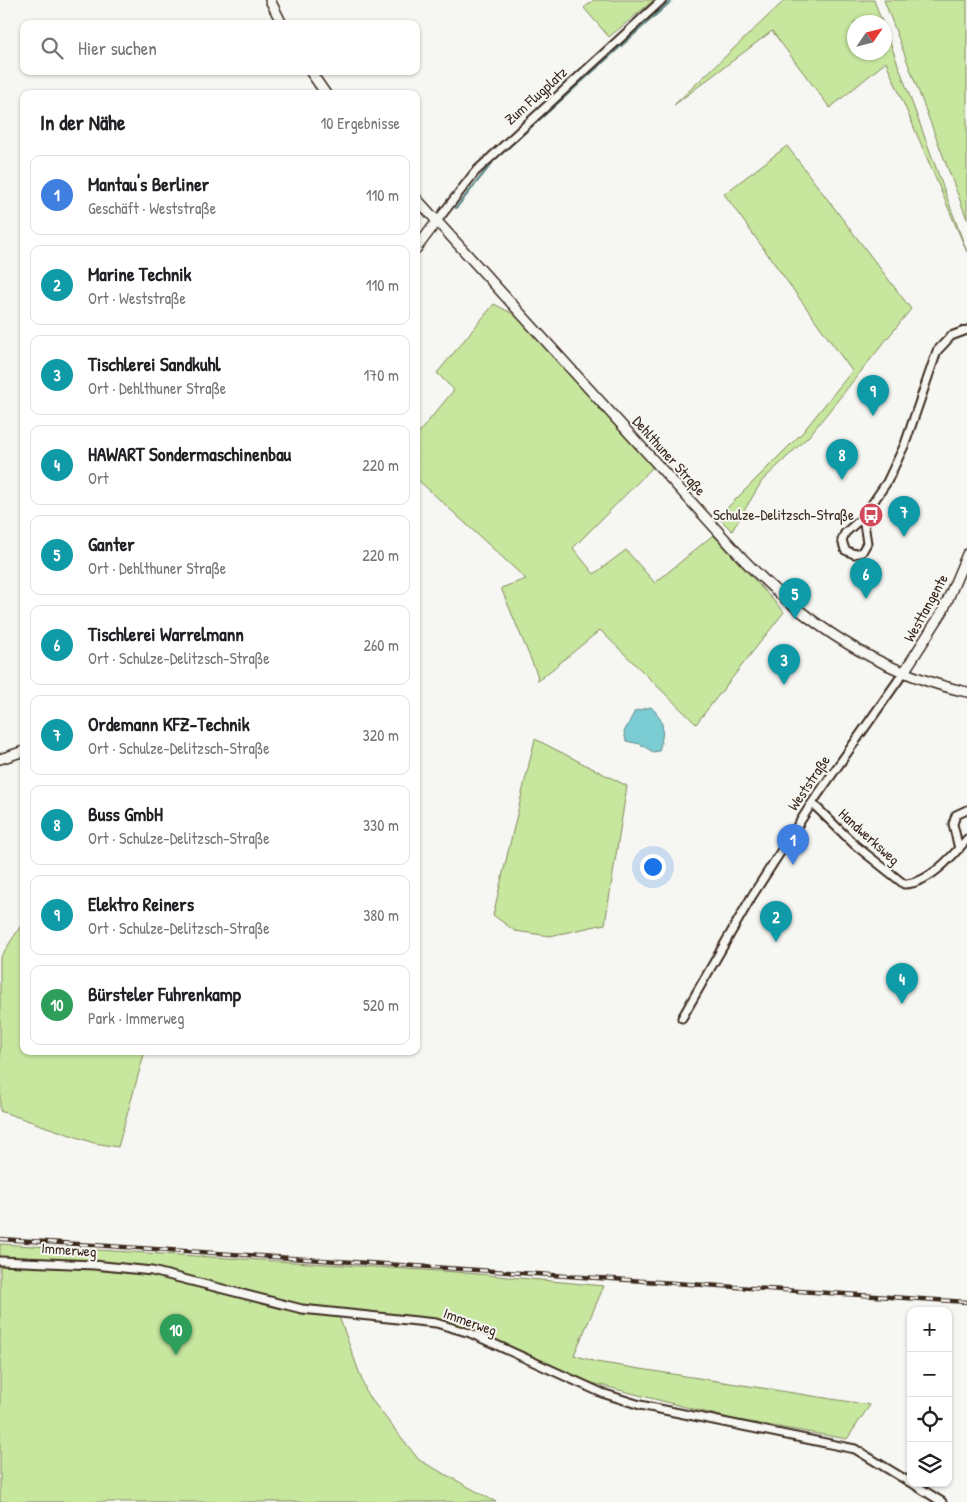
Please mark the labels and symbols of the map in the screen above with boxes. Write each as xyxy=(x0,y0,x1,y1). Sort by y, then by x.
north arrow xyxy=(847,15,892,60)
street label: Zum Flugplatz xyxy=(500,62,572,129)
pin: 9 xyxy=(857,375,889,416)
street label: Dehlthuner Straße xyxy=(628,411,711,500)
pin: 8 xyxy=(826,439,858,480)
pin: 7 xyxy=(888,496,920,537)
bus stop icon: Schulze-Delitzsch-Straße xyxy=(858,502,884,528)
place label: Schulze-Delitzsch-Straße xyxy=(713,504,854,525)
pin: 6 xyxy=(850,558,882,599)
street label: Westtangente xyxy=(898,570,953,645)
pin: 5 xyxy=(779,578,811,619)
pin: 3 xyxy=(768,644,800,685)
street label: Weststraße xyxy=(782,751,835,815)
street label: Handwerksweg xyxy=(834,803,905,870)
pin: 1 xyxy=(777,824,809,865)
your location xyxy=(640,854,666,880)
pin: 2 xyxy=(760,901,792,942)
pin: 4 xyxy=(886,963,918,1004)
street label: Immerweg xyxy=(41,1237,98,1262)
street label: Immerweg xyxy=(441,1302,500,1341)
pin: 10 xyxy=(160,1314,192,1355)

